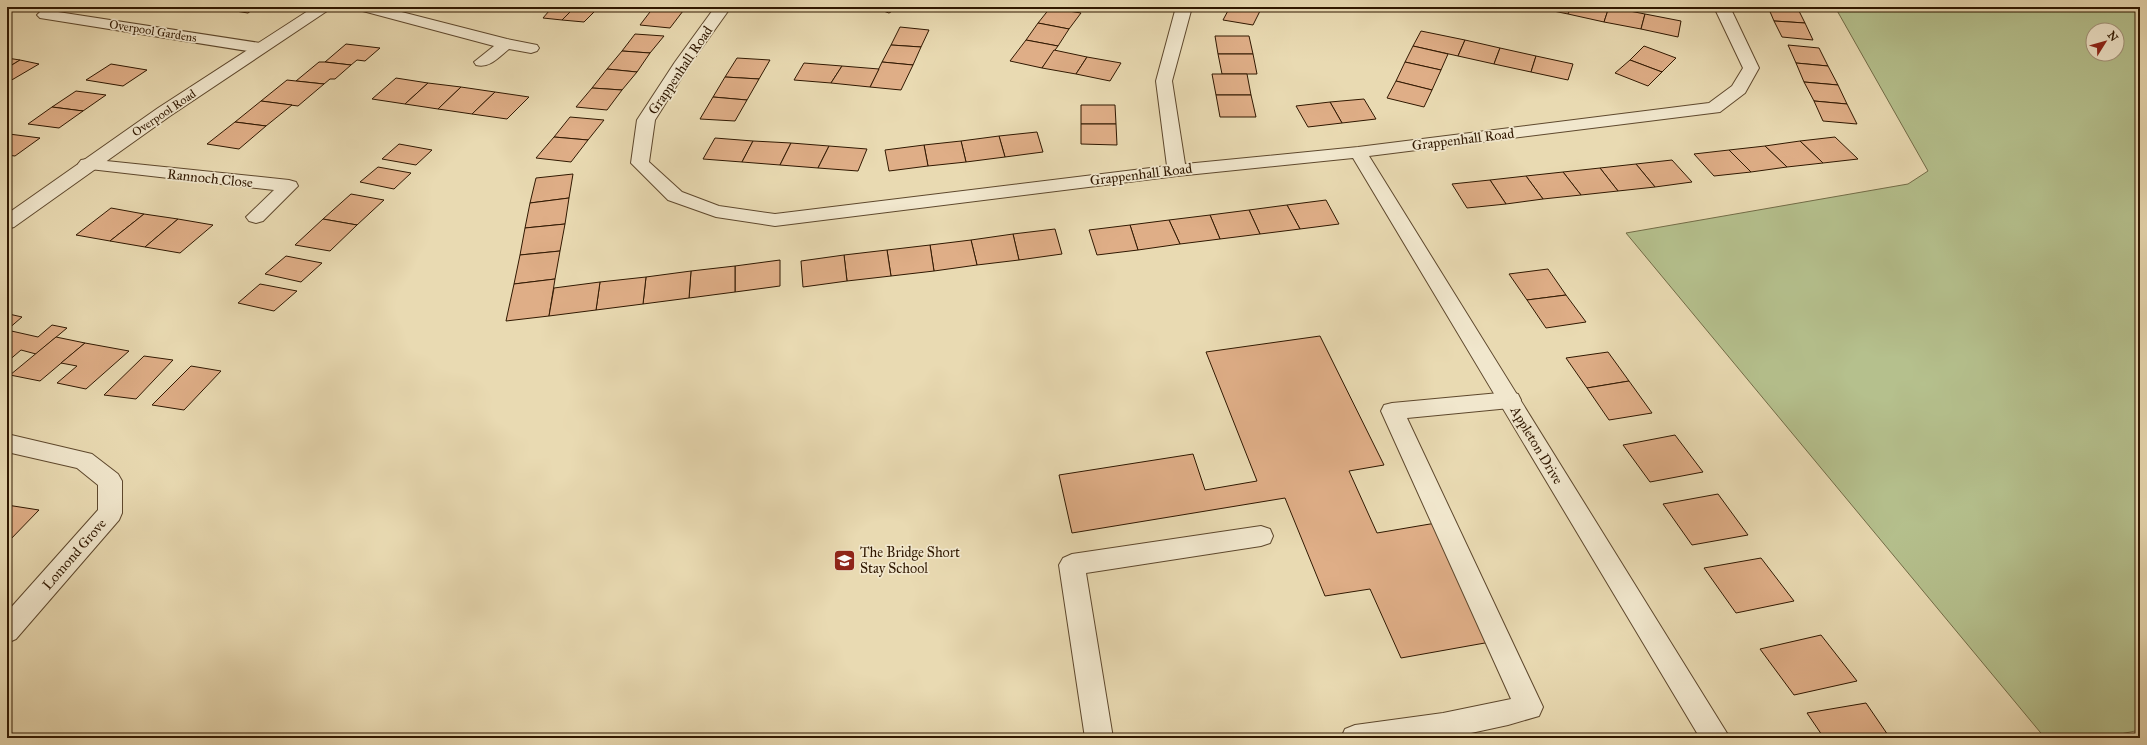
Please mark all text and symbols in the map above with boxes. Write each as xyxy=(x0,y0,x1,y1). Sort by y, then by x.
street label: Overpool Gardens xyxy=(108,17,198,45)
north arrow xyxy=(2085,22,2125,62)
street label: Grappenhall Road xyxy=(645,23,716,118)
text: N xyxy=(2105,29,2121,44)
street label: Overpool Road xyxy=(129,87,199,139)
street label: Grappenhall Road xyxy=(1411,125,1515,154)
street label: Grappenhall Road xyxy=(1089,160,1193,189)
street label: Rannoch Close xyxy=(166,166,254,191)
street label: Appleton Drive xyxy=(1506,402,1567,487)
street label: Lomond Grove xyxy=(39,515,110,593)
place label: The Bridge Short Stay School xyxy=(860,544,960,577)
school or university icon: The Bridge Short Stay School xyxy=(831,547,857,573)

